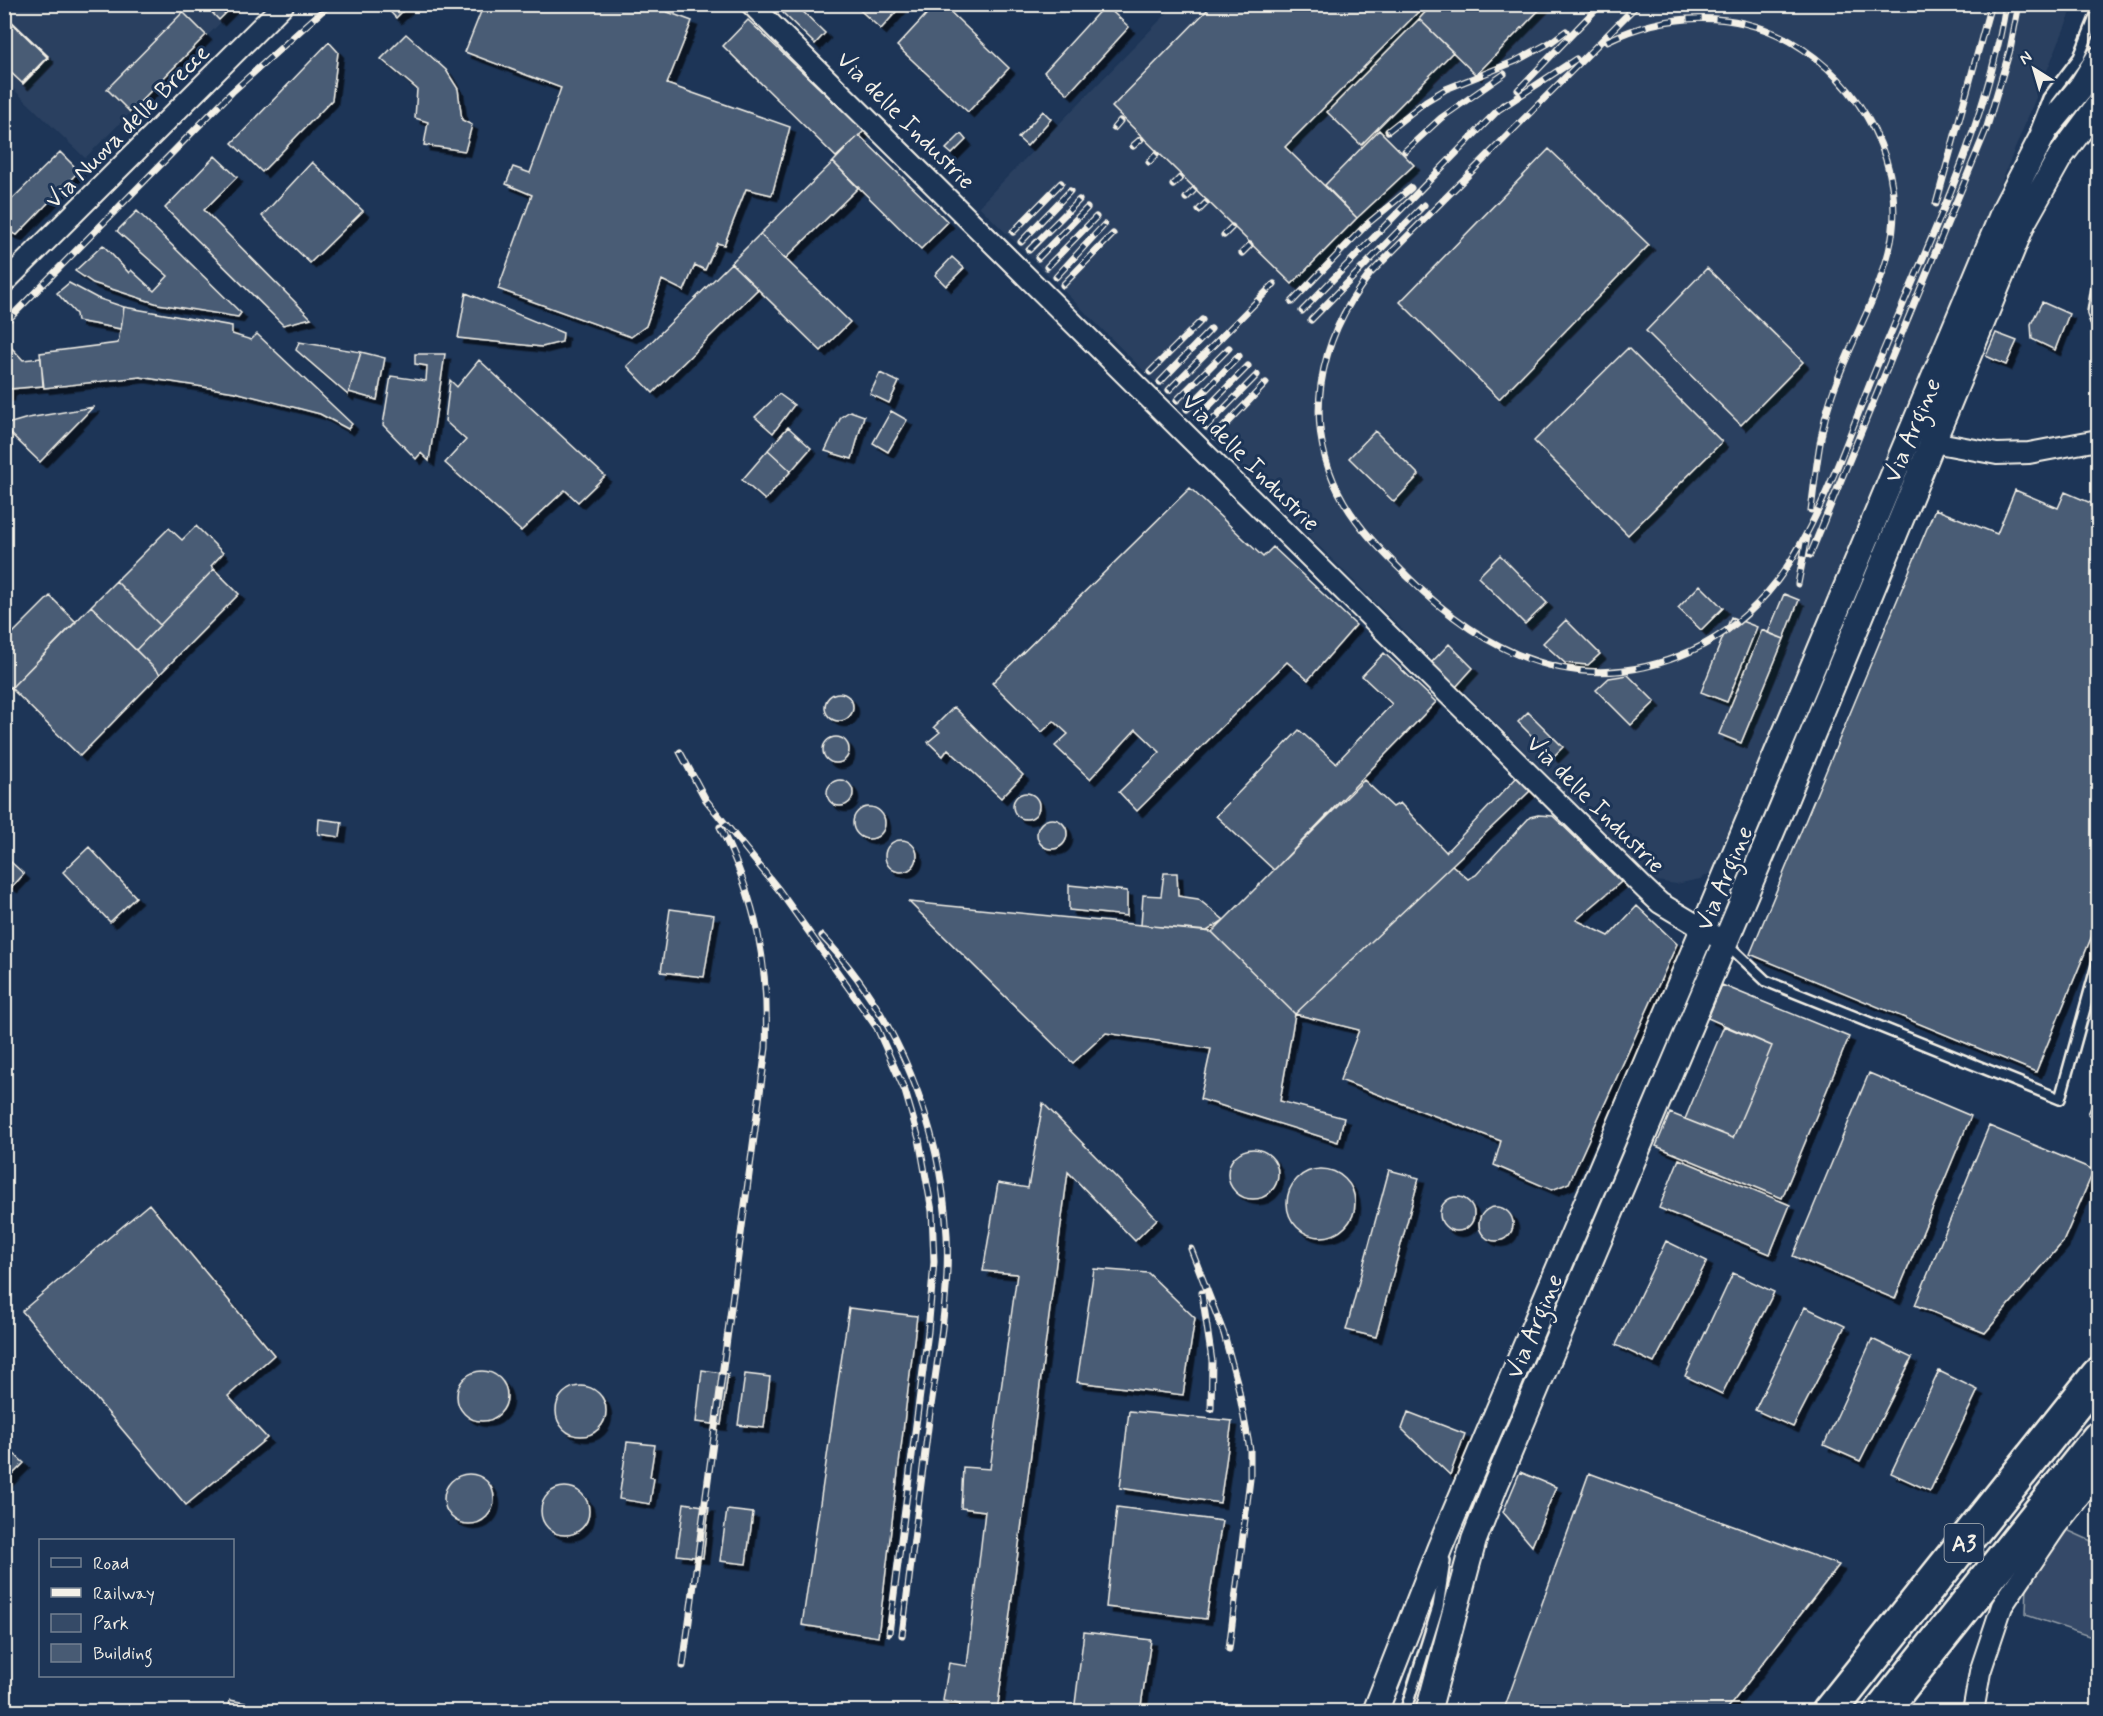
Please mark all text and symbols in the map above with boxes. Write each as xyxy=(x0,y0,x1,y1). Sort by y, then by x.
street label: Via Nuova delle Brecce xyxy=(39,38,217,216)
north arrow xyxy=(2004,39,2064,99)
street label: Via delle Industrie xyxy=(829,45,981,197)
text: N xyxy=(2015,47,2036,70)
street label: Via Argine xyxy=(1877,373,1952,489)
street label: Via delle Industrie xyxy=(1174,387,1326,539)
street label: Via delle Industrie xyxy=(1519,729,1671,881)
street label: Via Argine xyxy=(1689,821,1764,937)
street label: Via Argine xyxy=(1499,1269,1574,1385)
road number: A3 xyxy=(1944,1524,1984,1562)
legend xyxy=(39,1539,234,1677)
text: Road xyxy=(93,1552,129,1576)
text: Railway xyxy=(93,1582,155,1606)
text: Park xyxy=(93,1612,129,1636)
text: Building xyxy=(93,1642,153,1668)

